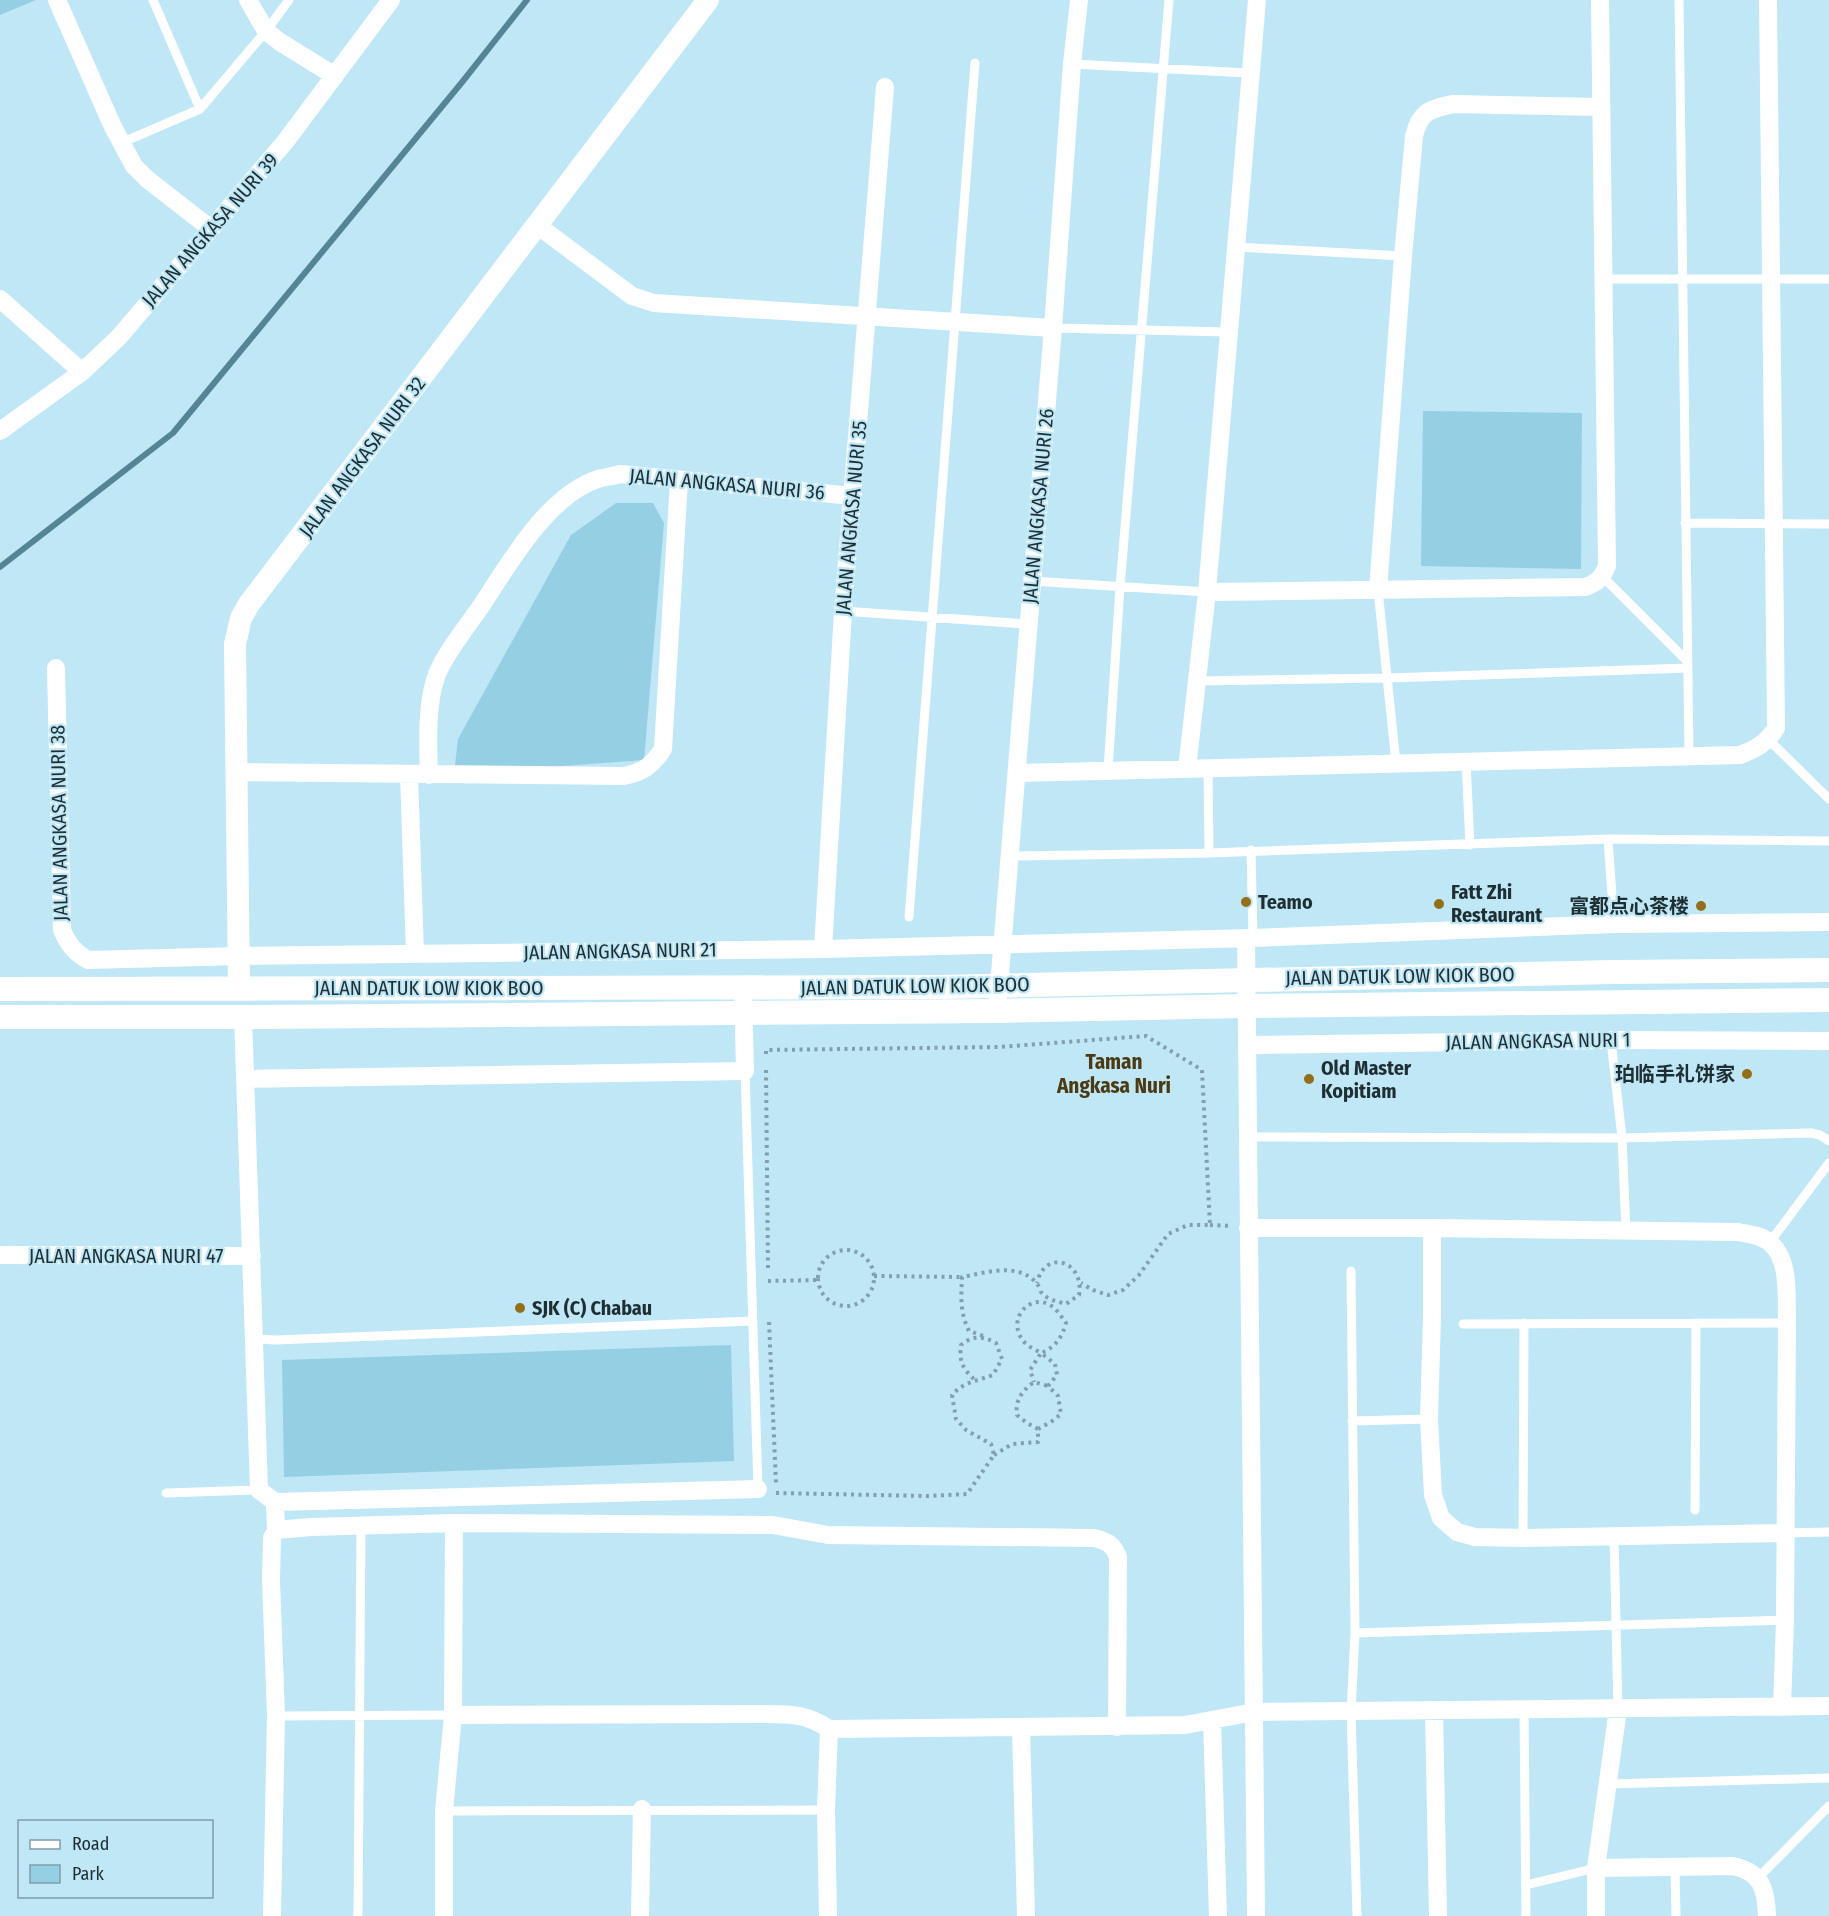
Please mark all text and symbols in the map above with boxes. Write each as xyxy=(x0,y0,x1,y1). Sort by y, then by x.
street label: JALAN ANGKASA NURI 39 xyxy=(137,148,283,312)
street label: JALAN ANGKASA NURI 32 xyxy=(294,372,430,542)
street label: JALAN ANGKASA NURI 26 xyxy=(1018,407,1058,605)
street label: JALAN ANGKASA NURI 35 xyxy=(831,420,871,616)
street label: JALAN ANGKASA NURI 36 xyxy=(628,463,826,505)
street label: JALAN ANGKASA NURI 38 xyxy=(45,725,73,921)
place label: Fatt Zhi Restaurant xyxy=(1451,880,1543,927)
place label: Teamo xyxy=(1258,890,1313,914)
place label: 富都点心茶楼 xyxy=(1569,894,1689,918)
marker: Teamo xyxy=(1239,895,1253,909)
marker: Fatt Zhi Restaurant xyxy=(1432,897,1446,911)
marker: 富都点心茶楼 xyxy=(1694,899,1708,913)
street label: JALAN ANGKASA NURI 21 xyxy=(523,937,717,965)
street label: JALAN DATUK LOW KIOK BOO xyxy=(1285,962,1515,990)
street label: JALAN DATUK LOW KIOK BOO xyxy=(800,972,1030,1000)
street label: JALAN DATUK LOW KIOK BOO xyxy=(314,976,544,1000)
street label: JALAN ANGKASA NURI 1 xyxy=(1445,1027,1631,1055)
district label: Taman Angkasa Nuri xyxy=(1056,1049,1171,1099)
place label: Old Master Kopitiam xyxy=(1321,1056,1412,1103)
place label: 珀临手礼饼家 xyxy=(1615,1062,1735,1086)
marker: 珀临手礼饼家 xyxy=(1740,1067,1754,1081)
marker: Old Master Kopitiam xyxy=(1302,1072,1316,1086)
street label: JALAN ANGKASA NURI 47 xyxy=(29,1244,223,1268)
place label: SJK (C) Chabau xyxy=(532,1296,652,1320)
marker: SJK (C) Chabau xyxy=(513,1301,527,1315)
legend xyxy=(18,1820,213,1898)
text: Road xyxy=(72,1833,109,1855)
text: Park xyxy=(72,1863,105,1885)

